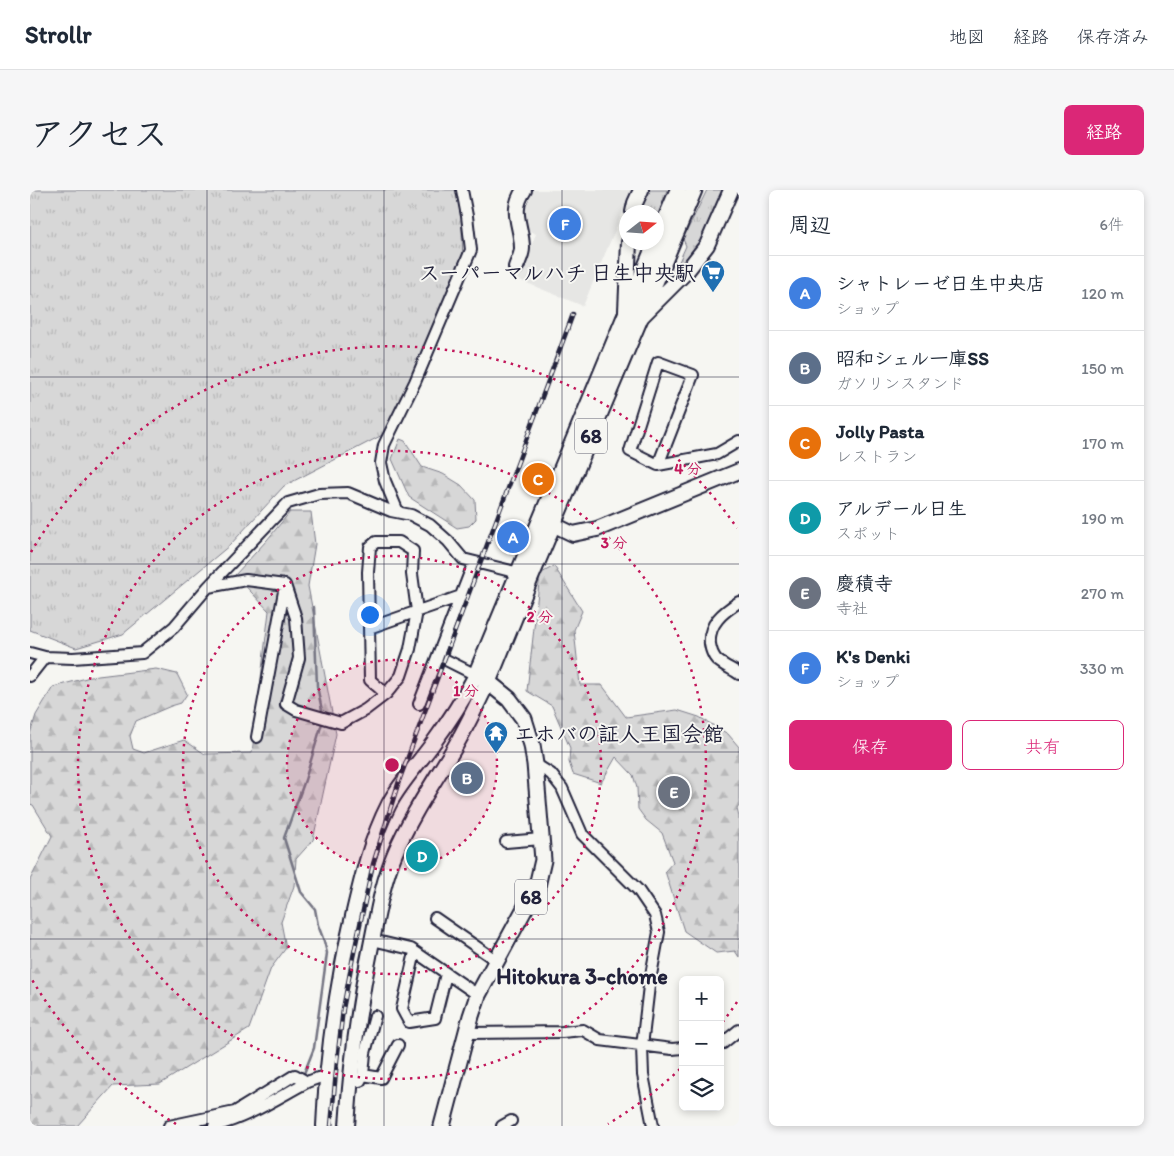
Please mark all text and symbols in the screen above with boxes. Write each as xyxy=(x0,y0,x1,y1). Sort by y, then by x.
text: Strollr xyxy=(25,20,91,49)
text: 地図 xyxy=(949,26,985,48)
text: 経路 xyxy=(1013,26,1049,48)
text: 保存済み xyxy=(1077,26,1149,48)
button: 経路 xyxy=(1064,105,1144,155)
text: アクセス xyxy=(30,113,168,155)
pin: F xyxy=(549,205,581,243)
north arrow xyxy=(619,205,664,250)
text: 周辺 xyxy=(789,212,831,237)
text: 6件 xyxy=(1100,215,1124,234)
supermarket icon: スーパーマルハチ 日生中央駅 xyxy=(700,259,726,293)
place label: スーパーマルハチ 日生中央駅 xyxy=(419,260,696,285)
text: シャトレーゼ日生中央店 xyxy=(836,272,1045,295)
text: A xyxy=(800,284,810,303)
text: 120 m xyxy=(1081,284,1124,303)
text: ショップ xyxy=(836,299,899,318)
text: 昭和シェル一庫SS xyxy=(836,347,989,370)
text: B xyxy=(800,359,810,378)
text: 150 m xyxy=(1081,359,1124,378)
text: ガソリンスタンド xyxy=(836,374,964,393)
road number: 68 xyxy=(575,418,607,454)
text: Jolly Pasta xyxy=(836,420,924,443)
text: C xyxy=(800,434,810,453)
text: 170 m xyxy=(1082,434,1124,453)
text: レストラン xyxy=(836,447,917,466)
pin: C xyxy=(522,460,554,498)
text: 4 分 xyxy=(674,460,702,478)
text: アルデール日生 xyxy=(836,497,967,520)
text: D xyxy=(800,509,810,528)
text: 190 m xyxy=(1081,509,1124,528)
pin: A xyxy=(497,518,529,556)
text: スポット xyxy=(836,524,900,543)
text: 3 分 xyxy=(601,534,627,552)
text: 慶積寺 xyxy=(836,572,893,595)
text: E xyxy=(801,584,809,603)
text: 270 m xyxy=(1081,584,1124,603)
text: 寺社 xyxy=(836,599,868,618)
your location xyxy=(357,602,383,628)
text: 2 分 xyxy=(527,608,553,626)
text: K's Denki xyxy=(836,645,910,668)
text: F xyxy=(801,659,809,678)
text: 330 m xyxy=(1080,659,1124,678)
text: ショップ xyxy=(836,672,899,691)
text: 1 分 xyxy=(453,682,479,700)
temple icon: エホバの証人王国会館 xyxy=(483,720,509,754)
button: 保存 xyxy=(789,720,952,770)
button: 共有 xyxy=(962,720,1124,770)
place label: エホバの証人王国会館 xyxy=(514,721,724,746)
centre of rings xyxy=(383,756,401,774)
pin: B xyxy=(451,759,483,797)
pin: E xyxy=(658,773,690,811)
pin: D xyxy=(406,837,438,875)
road number: 68 xyxy=(515,880,547,914)
district label: Hitokura 3-chome xyxy=(496,963,668,990)
map controls xyxy=(679,976,724,1111)
button: + xyxy=(679,976,724,1021)
button: − xyxy=(679,1021,724,1066)
button: layers xyxy=(679,1066,724,1111)

